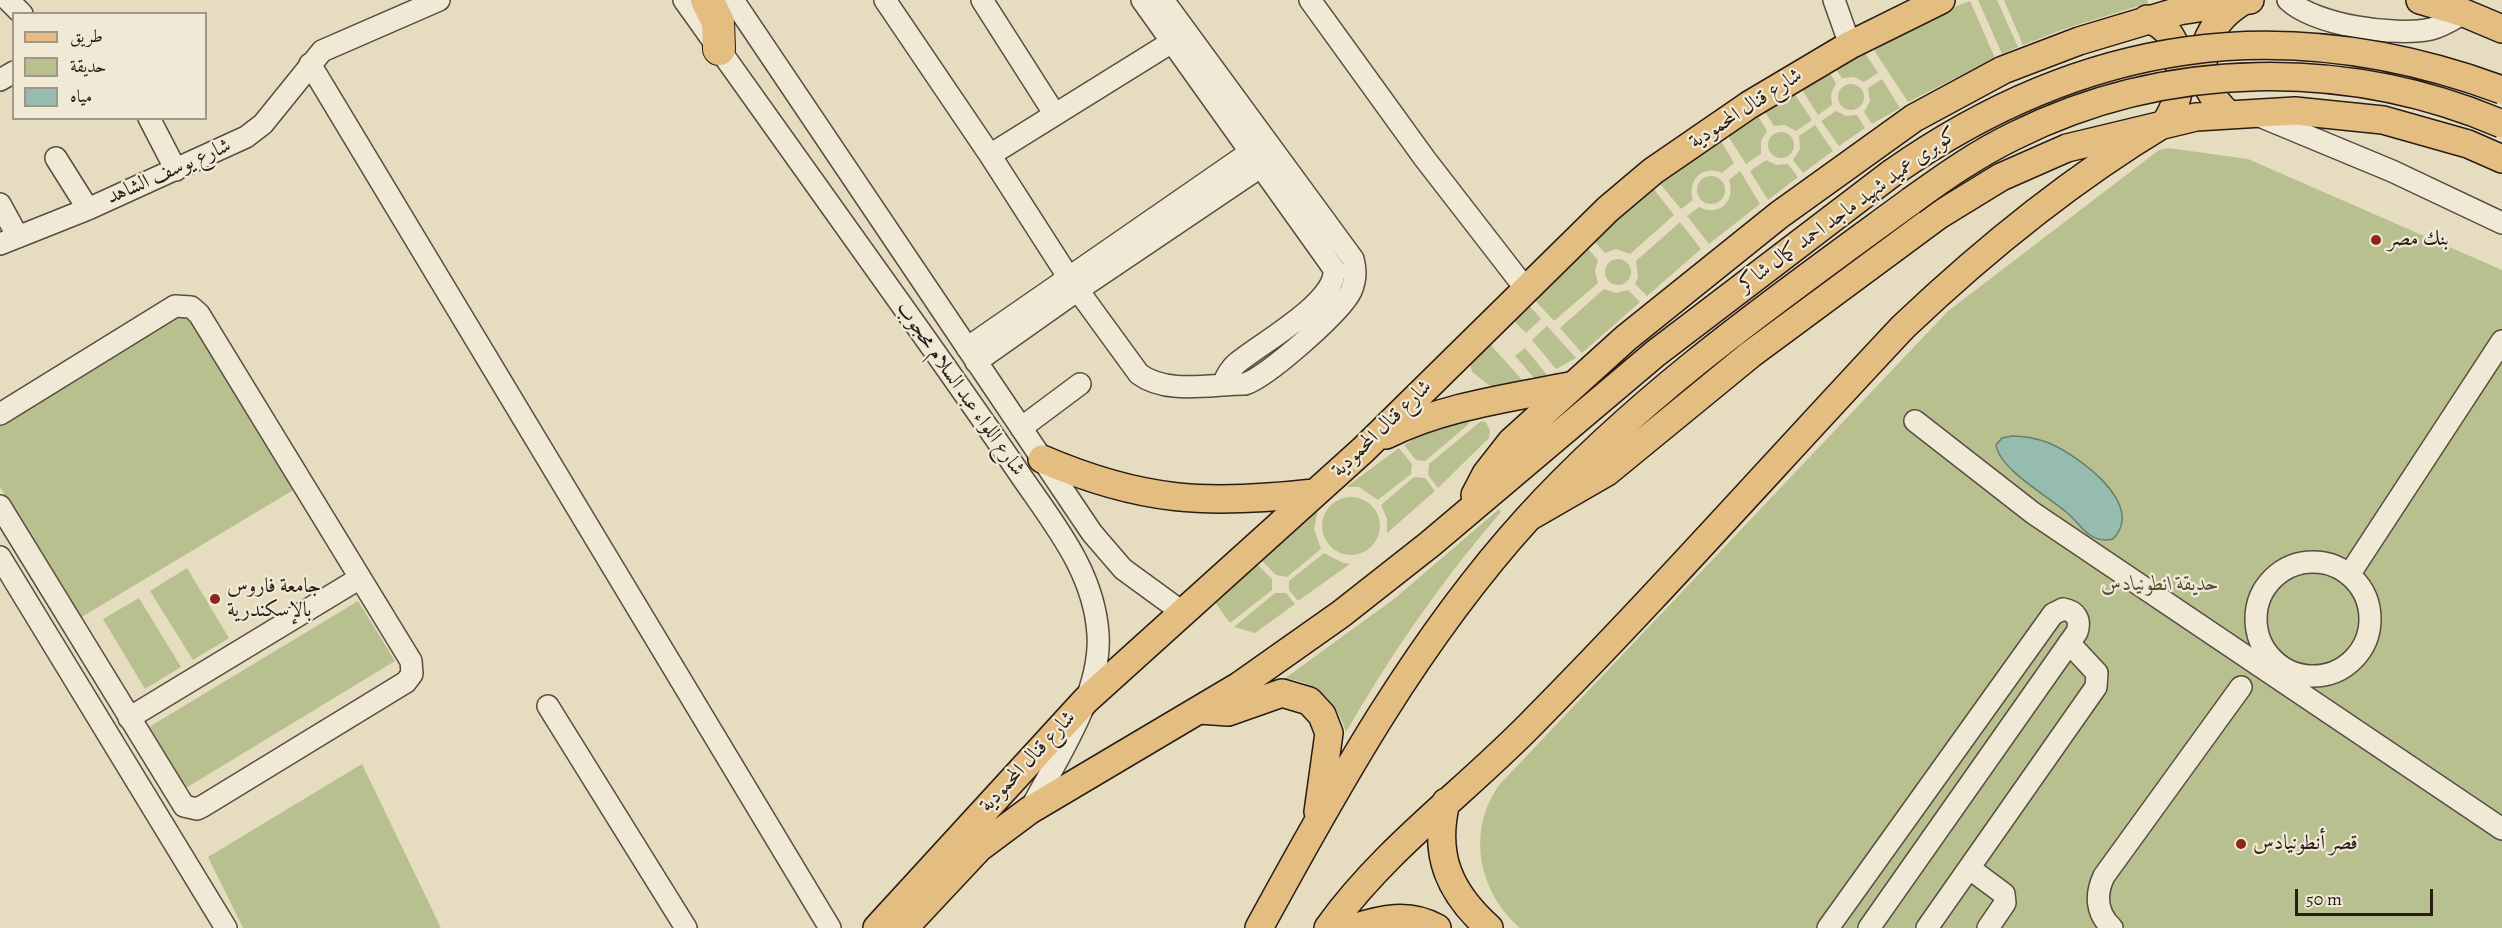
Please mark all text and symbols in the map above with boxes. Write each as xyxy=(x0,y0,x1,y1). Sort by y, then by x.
legend xyxy=(12,12,207,120)
text: طريق xyxy=(70,24,103,48)
text: حديقة xyxy=(70,54,106,78)
street label: شارع قنال المحمودية xyxy=(1685,63,1807,155)
text: مياه xyxy=(70,84,92,108)
street label: كوبرى عميد شهيد ماجد احمد كمال شاكر xyxy=(1734,122,1962,298)
street label: شارع يوسف الشاهد xyxy=(103,133,235,211)
place label: بنك مصر xyxy=(2388,227,2449,253)
marker: بنك مصر xyxy=(2369,233,2383,247)
street label: شارع اللواء عبد السلام محجوب xyxy=(890,297,1030,481)
street label: شارع قنال المحمودية xyxy=(1327,375,1437,483)
park label: حديقة انطونيادس xyxy=(2101,572,2219,598)
place label: جامعة فاروس بالإسكندرية xyxy=(227,574,321,624)
marker: جامعة فاروس بالإسكندرية xyxy=(208,592,222,606)
street label: شارع قنال المحمودية xyxy=(975,706,1081,818)
place label: قصر أنطونيادس xyxy=(2253,831,2358,857)
marker: قصر أنطونيادس xyxy=(2234,837,2248,851)
scale bar xyxy=(2298,877,2436,915)
text: 50 m xyxy=(2306,887,2342,911)

